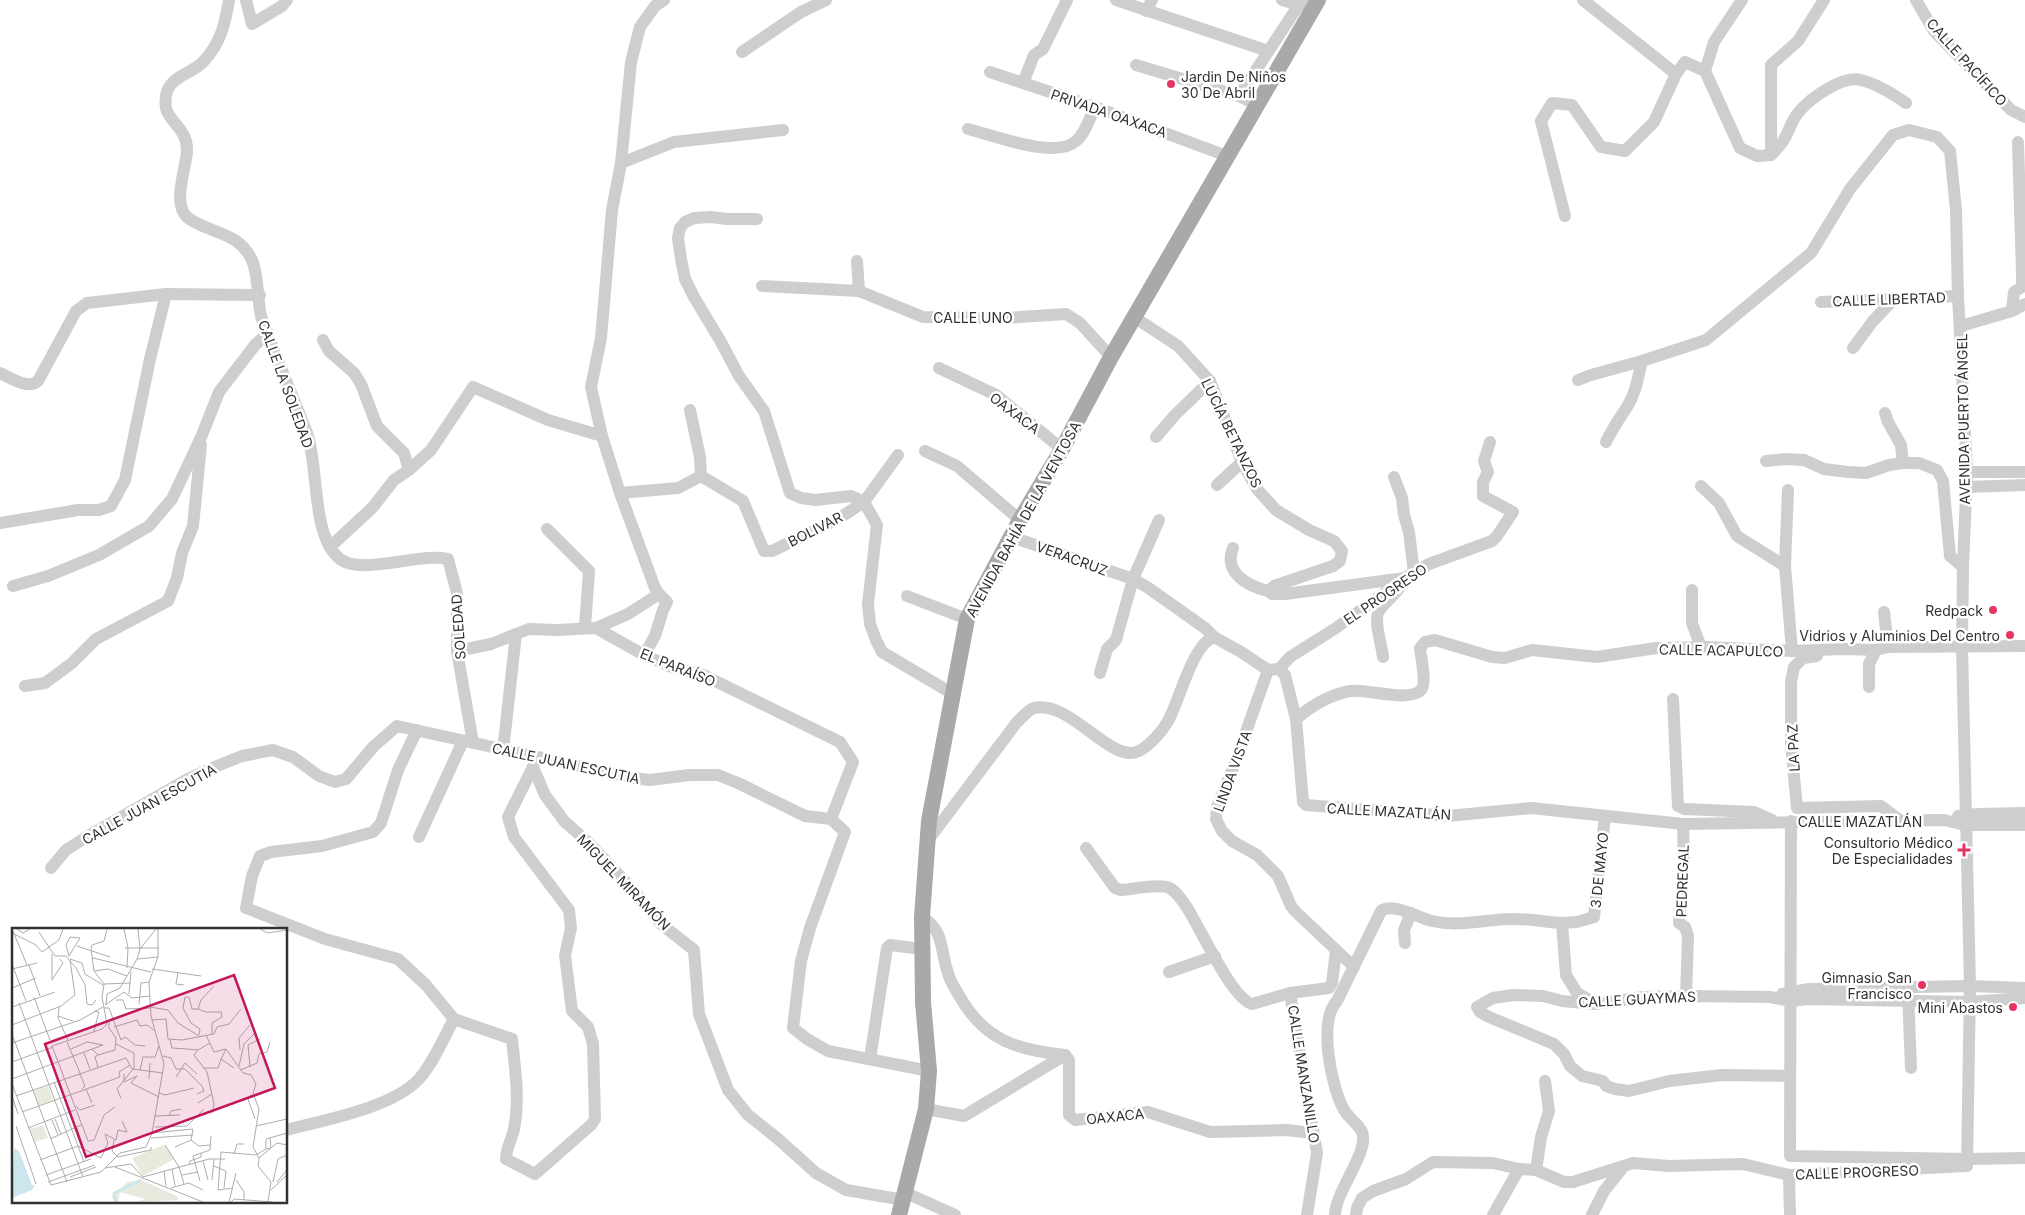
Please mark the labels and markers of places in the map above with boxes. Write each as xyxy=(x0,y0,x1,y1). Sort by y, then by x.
place label: Jardin De Niños 30 De Abril xyxy=(1181,68,1286,101)
marker: Jardin De Niños 30 De Abril xyxy=(1165,78,1177,90)
place label: Redpack xyxy=(1925,602,1983,619)
marker: Redpack xyxy=(1987,604,1999,616)
place label: Vidrios y Aluminios Del Centro xyxy=(1799,627,2000,644)
marker: Vidrios y Aluminios Del Centro xyxy=(2004,629,2016,641)
place label: Consultorio Médico De Especialidades xyxy=(1824,834,1953,867)
marker: Consultorio Médico De Especialidades xyxy=(1957,843,1971,857)
place label: Gimnasio San Francisco xyxy=(1822,969,1912,1002)
marker: Gimnasio San Francisco xyxy=(1916,979,1928,991)
place label: Mini Abastos xyxy=(1918,999,2003,1016)
marker: Mini Abastos xyxy=(2007,1001,2019,1013)

